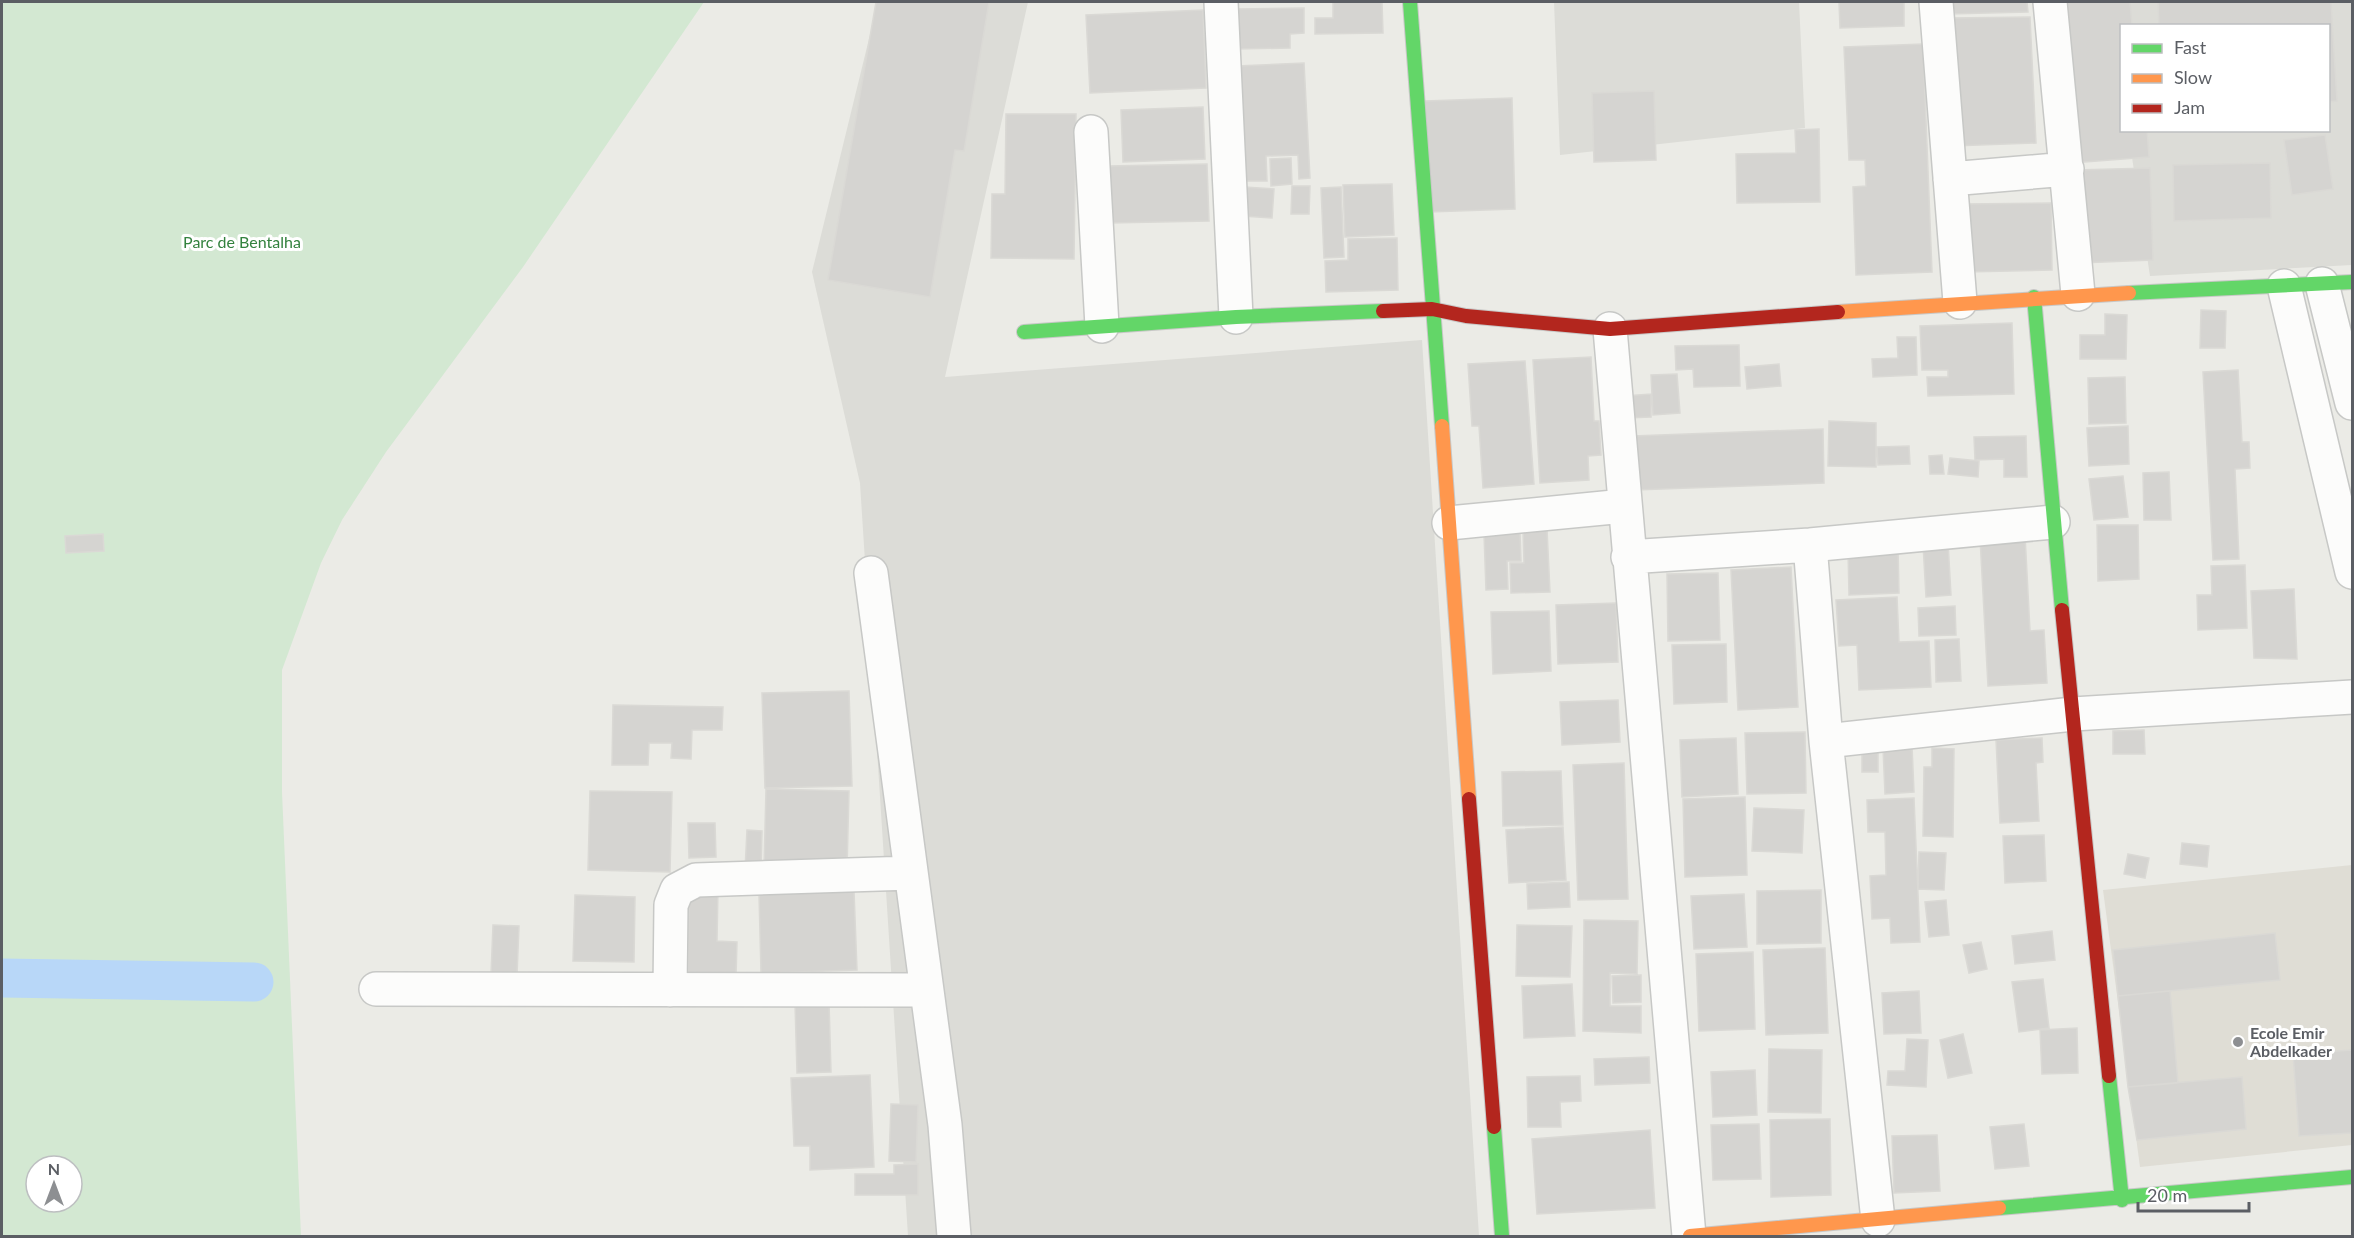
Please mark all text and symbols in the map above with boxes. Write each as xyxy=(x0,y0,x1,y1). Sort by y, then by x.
legend xyxy=(2120,24,2330,132)
text: Fast xyxy=(2174,36,2207,58)
text: Slow xyxy=(2174,66,2212,88)
text: Jam xyxy=(2174,96,2205,118)
park label: Parc de Bentalha xyxy=(183,232,301,251)
place label: Ecole Emir Abdelkader xyxy=(2249,1023,2332,1060)
marker: Ecole Emir Abdelkader xyxy=(2231,1035,2245,1049)
north arrow xyxy=(24,1154,84,1214)
text: N xyxy=(48,1159,60,1178)
scale bar xyxy=(2138,1175,2249,1213)
text: 20 m xyxy=(2147,1184,2187,1206)

